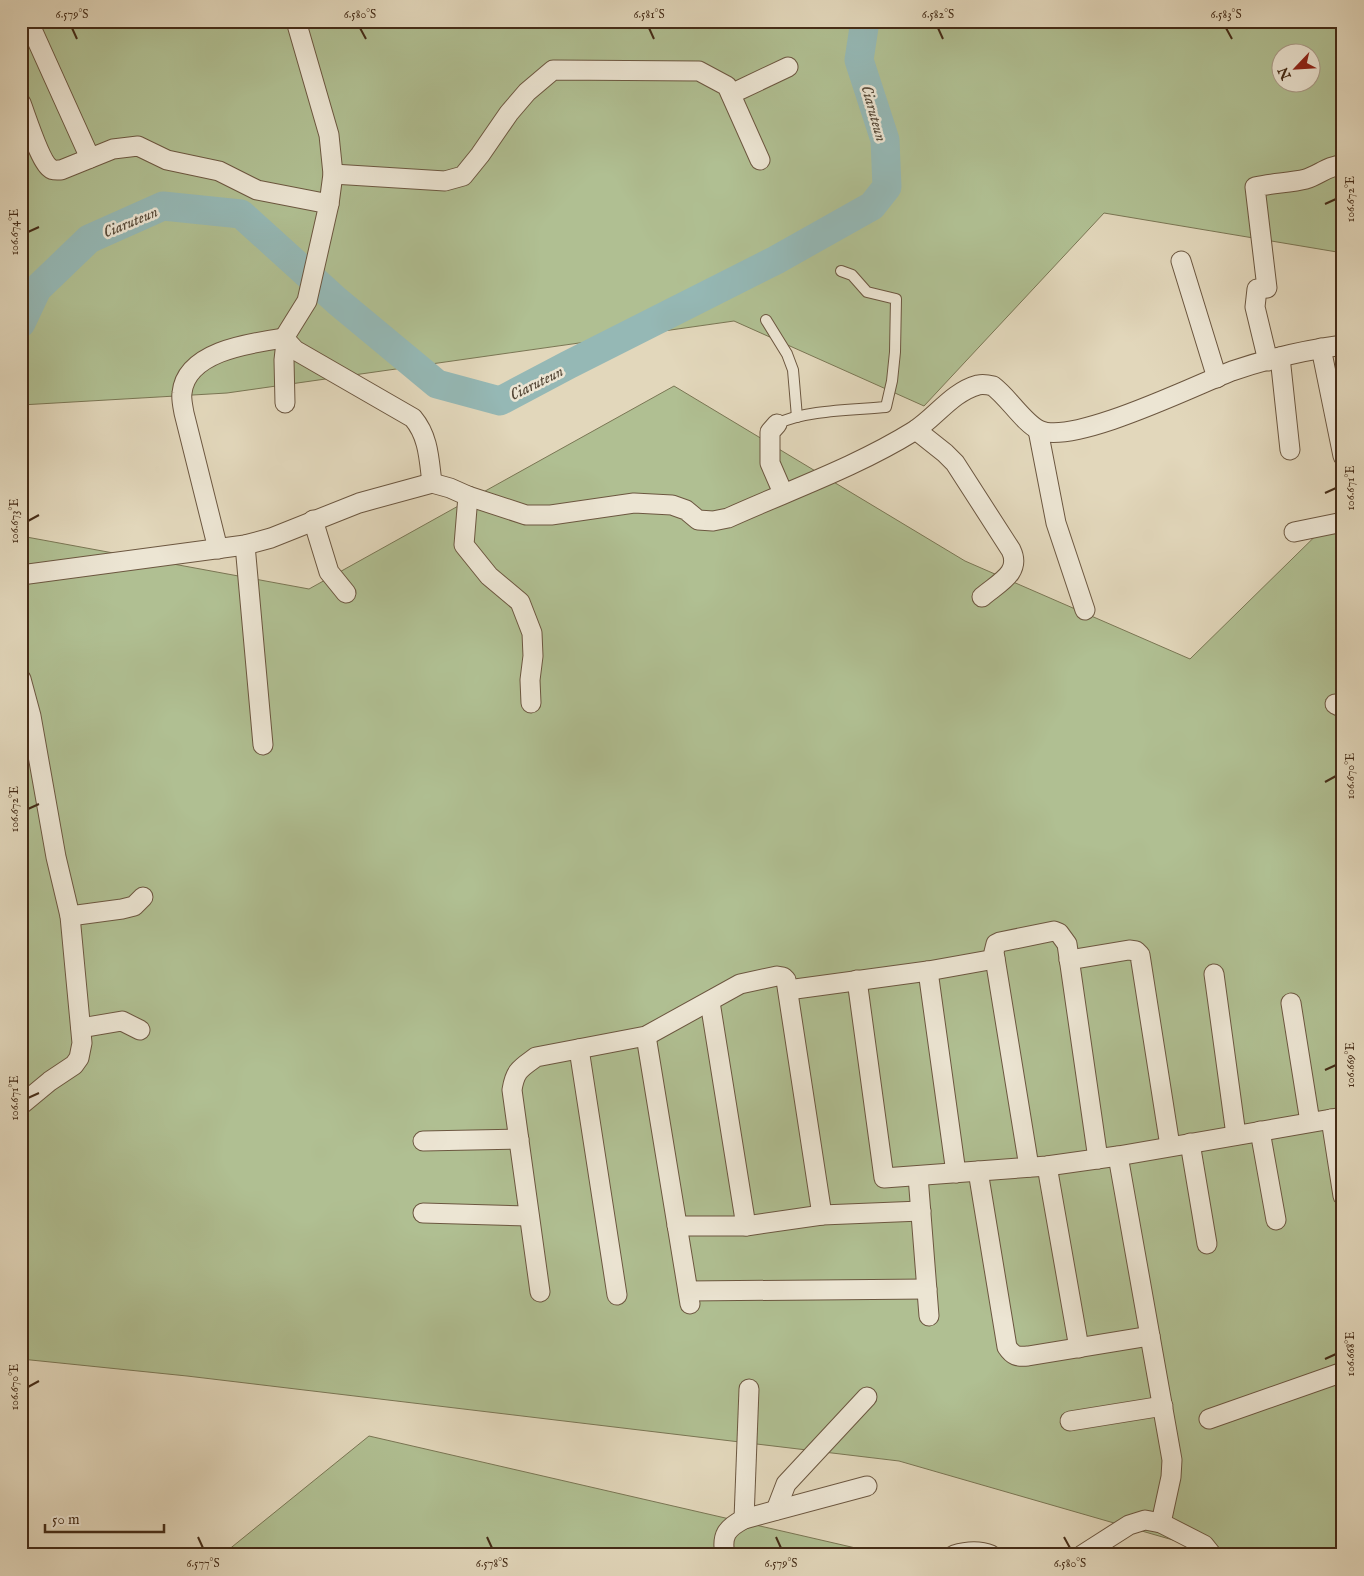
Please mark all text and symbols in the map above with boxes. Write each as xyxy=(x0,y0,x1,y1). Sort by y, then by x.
text: 6.579°S xyxy=(56,7,88,22)
text: 6.580°S xyxy=(344,7,376,22)
text: 6.581°S xyxy=(633,7,665,22)
text: 6.582°S xyxy=(922,7,954,22)
text: 6.583°S xyxy=(1210,7,1242,22)
north arrow xyxy=(1272,42,1322,92)
text: N xyxy=(1274,64,1296,83)
water label: Ciaruteun xyxy=(856,83,891,144)
text: 106.672°E xyxy=(1343,176,1358,222)
water label: Ciaruteun xyxy=(100,202,161,243)
text: 106.674°E xyxy=(7,209,22,255)
water label: Ciaruteun xyxy=(507,362,567,406)
text: 106.671°E xyxy=(1343,465,1358,511)
text: 106.673°E xyxy=(7,498,22,544)
text: 106.670°E xyxy=(1343,753,1358,799)
text: 106.672°E xyxy=(7,786,22,832)
text: 106.669°E xyxy=(1343,1042,1358,1088)
text: 106.671°E xyxy=(7,1075,22,1121)
text: 106.668°E xyxy=(1343,1332,1358,1376)
text: 106.670°E xyxy=(7,1364,22,1410)
scale bar xyxy=(45,1501,164,1533)
text: 50 m xyxy=(52,1510,80,1529)
text: 6.577°S xyxy=(186,1556,220,1571)
text: 6.578°S xyxy=(476,1556,508,1571)
text: 6.579°S xyxy=(765,1556,797,1571)
text: 6.580°S xyxy=(1054,1556,1086,1571)

